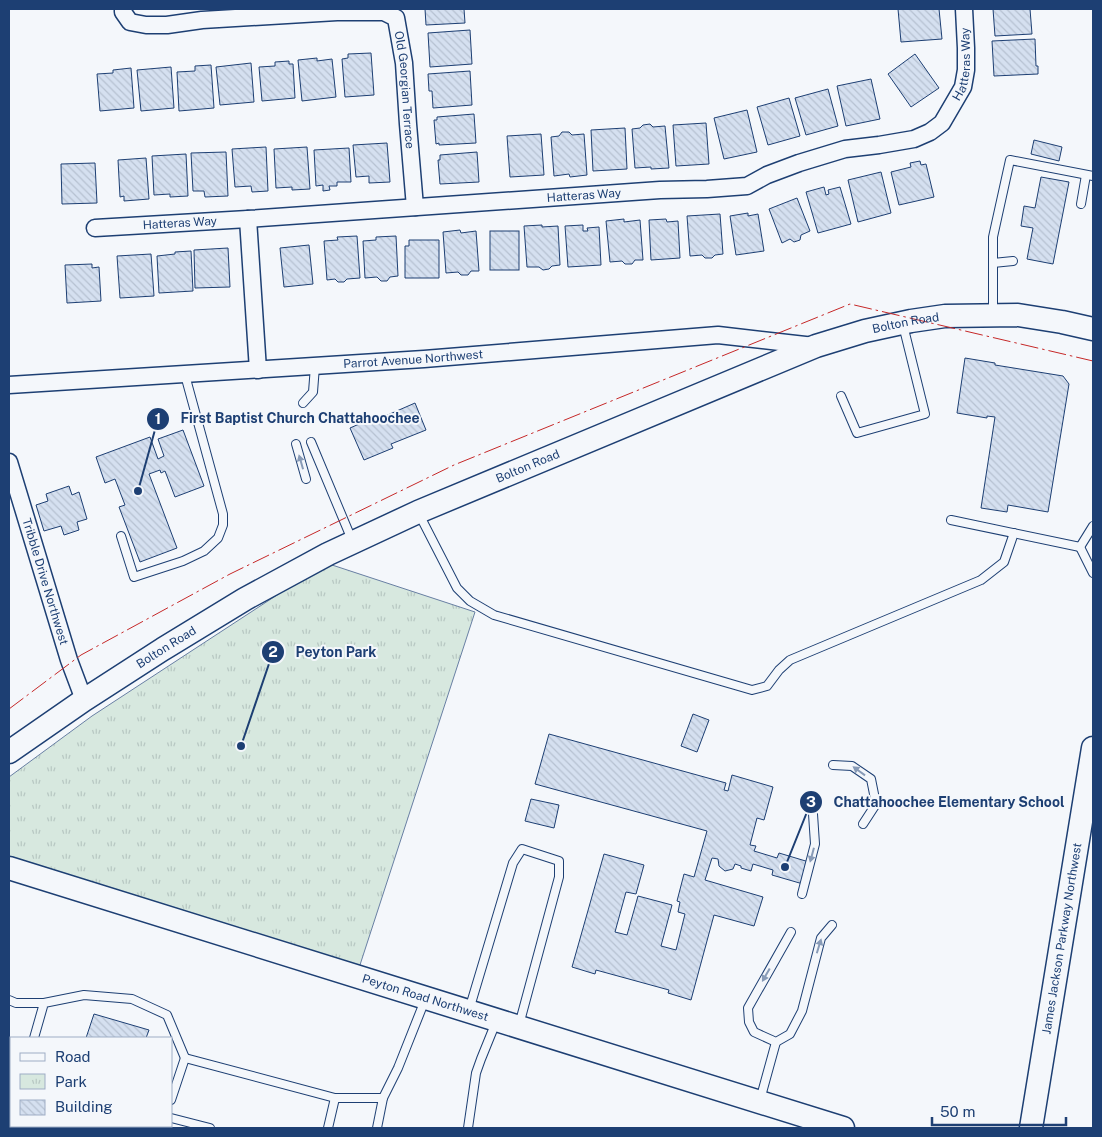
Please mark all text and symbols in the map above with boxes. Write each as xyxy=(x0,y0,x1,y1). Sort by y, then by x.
street label: Hatteras Way xyxy=(950,26,973,103)
street label: Old Georgian Terrace xyxy=(391,30,417,149)
street label: Hatteras Way xyxy=(546,186,622,205)
street label: Hatteras Way xyxy=(142,214,218,232)
street label: Bolton Road xyxy=(871,310,940,336)
street label: Parrot Avenue Northwest xyxy=(343,347,484,371)
callout: First Baptist Church Chattahoochee xyxy=(145,404,429,433)
text: 1 xyxy=(155,410,161,427)
text: First Baptist Church Chattahoochee xyxy=(180,410,420,426)
street label: Bolton Road xyxy=(494,447,562,486)
one-way arrow xyxy=(297,454,305,469)
street label: Tribble Drive Northwest xyxy=(19,517,71,647)
street label: Bolton Road xyxy=(134,623,199,671)
callout: Peyton Park xyxy=(260,638,386,667)
text: 2 xyxy=(268,643,278,660)
text: Peyton Park xyxy=(296,644,376,660)
one-way arrow xyxy=(852,766,866,776)
callout: Chattahoochee Elementary School xyxy=(798,787,1074,816)
text: 3 xyxy=(806,793,816,810)
text: Chattahoochee Elementary School xyxy=(833,794,1065,810)
street label: James Jackson Parkway Northwest xyxy=(1039,842,1084,1035)
one-way arrow xyxy=(808,847,816,862)
one-way arrow xyxy=(816,938,824,953)
one-way arrow xyxy=(762,968,771,981)
street label: Peyton Road Northwest xyxy=(360,972,490,1024)
legend xyxy=(10,1037,172,1127)
text: Road xyxy=(55,1048,91,1065)
text: Park xyxy=(55,1073,87,1090)
scale bar xyxy=(932,1094,1066,1126)
text: Building xyxy=(55,1098,113,1115)
text: 50 m xyxy=(940,1103,975,1120)

